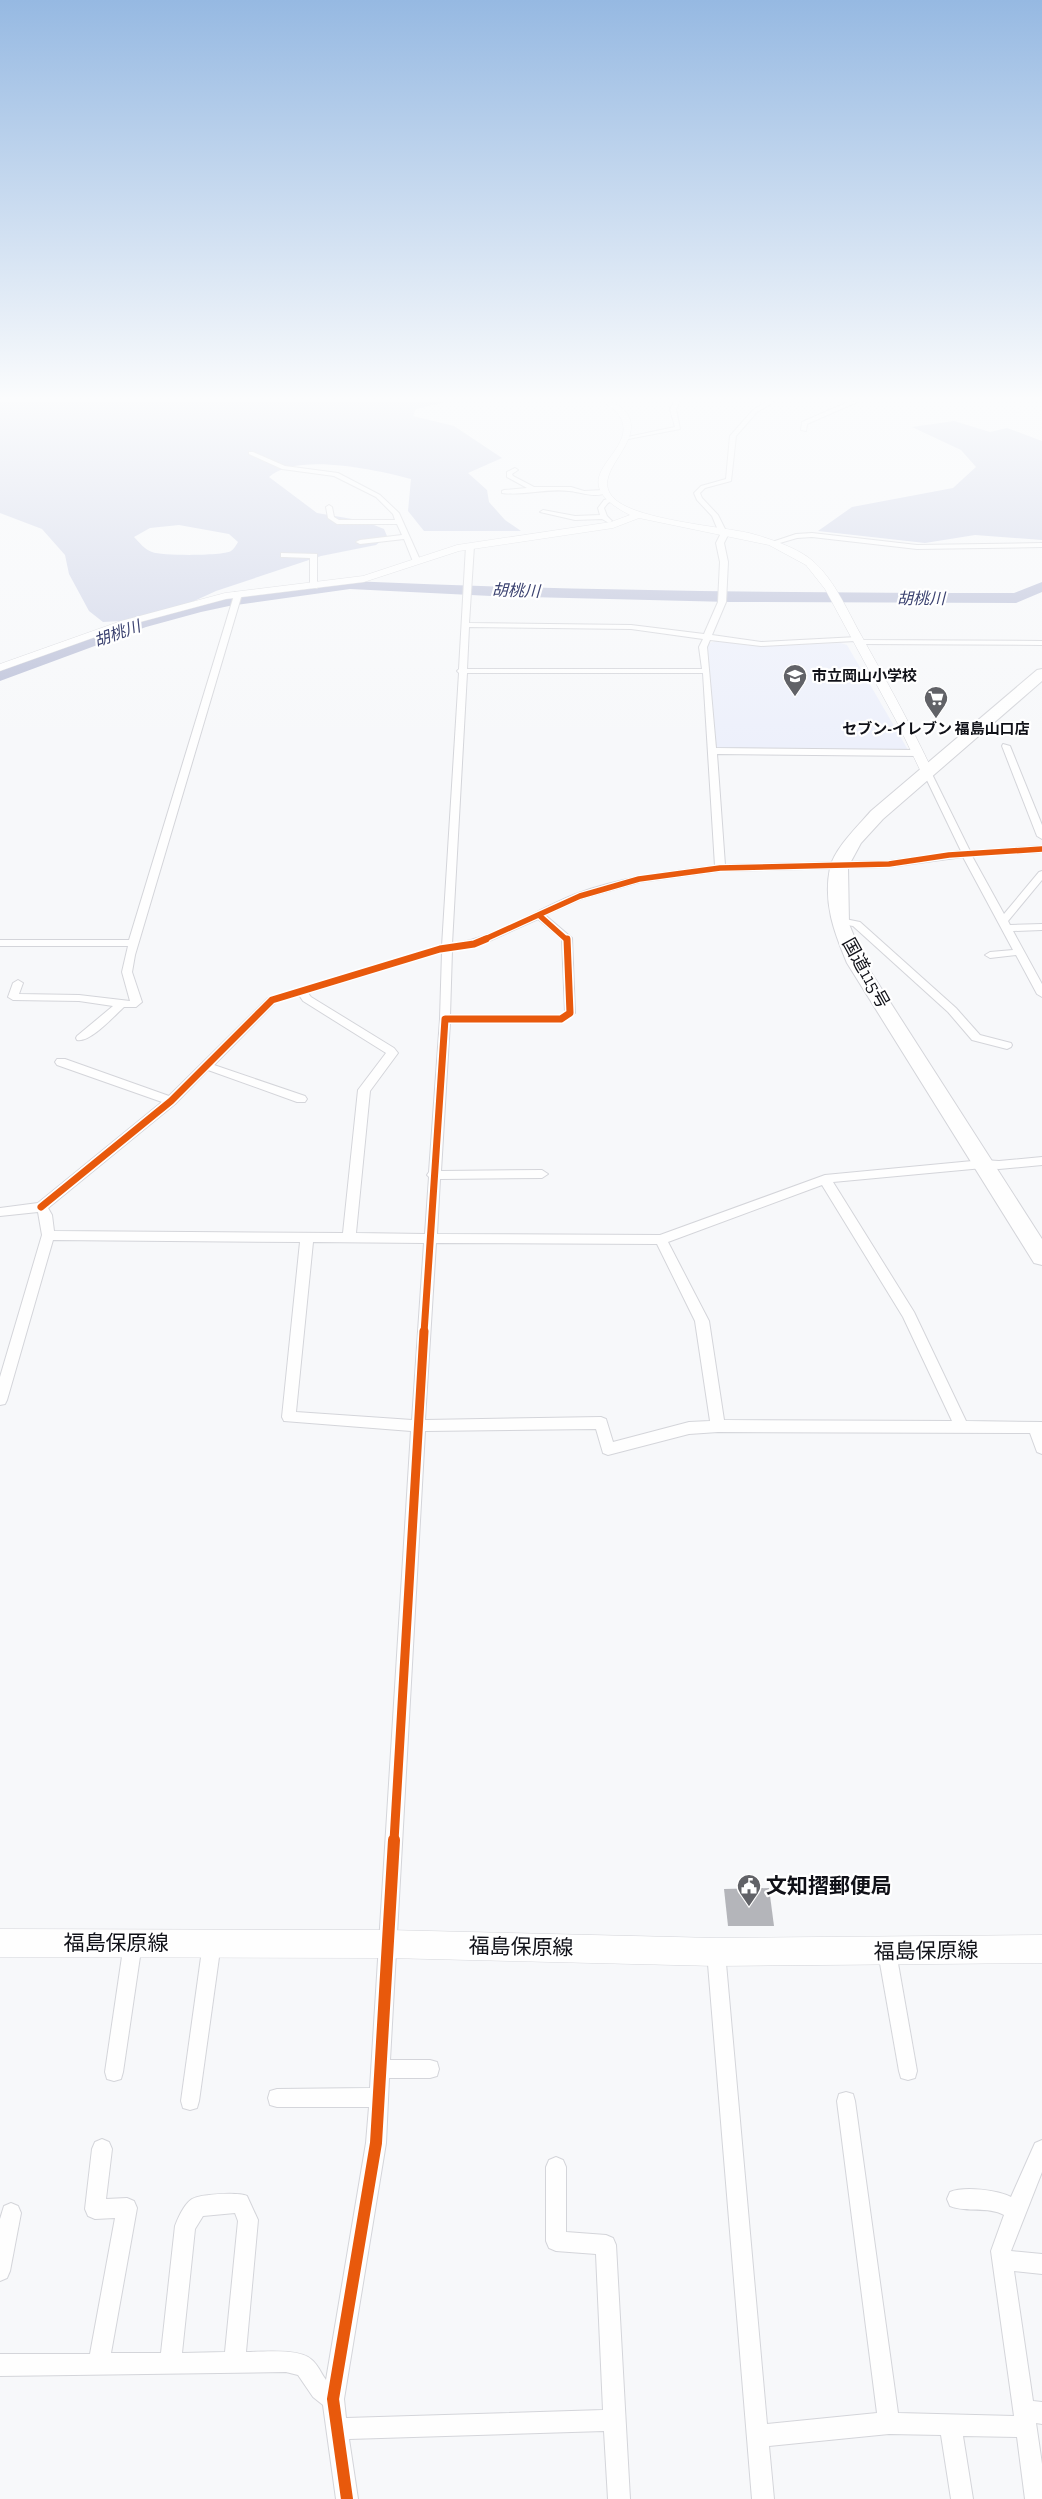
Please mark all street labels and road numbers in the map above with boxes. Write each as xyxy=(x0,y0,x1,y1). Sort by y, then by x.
street label: 国道115号 xyxy=(838,934,894,1012)
street label: 福島保原線 xyxy=(64,1930,169,1955)
street label: 福島保原線 xyxy=(468,1933,574,1960)
street label: 福島保原線 xyxy=(873,1937,979,1964)

